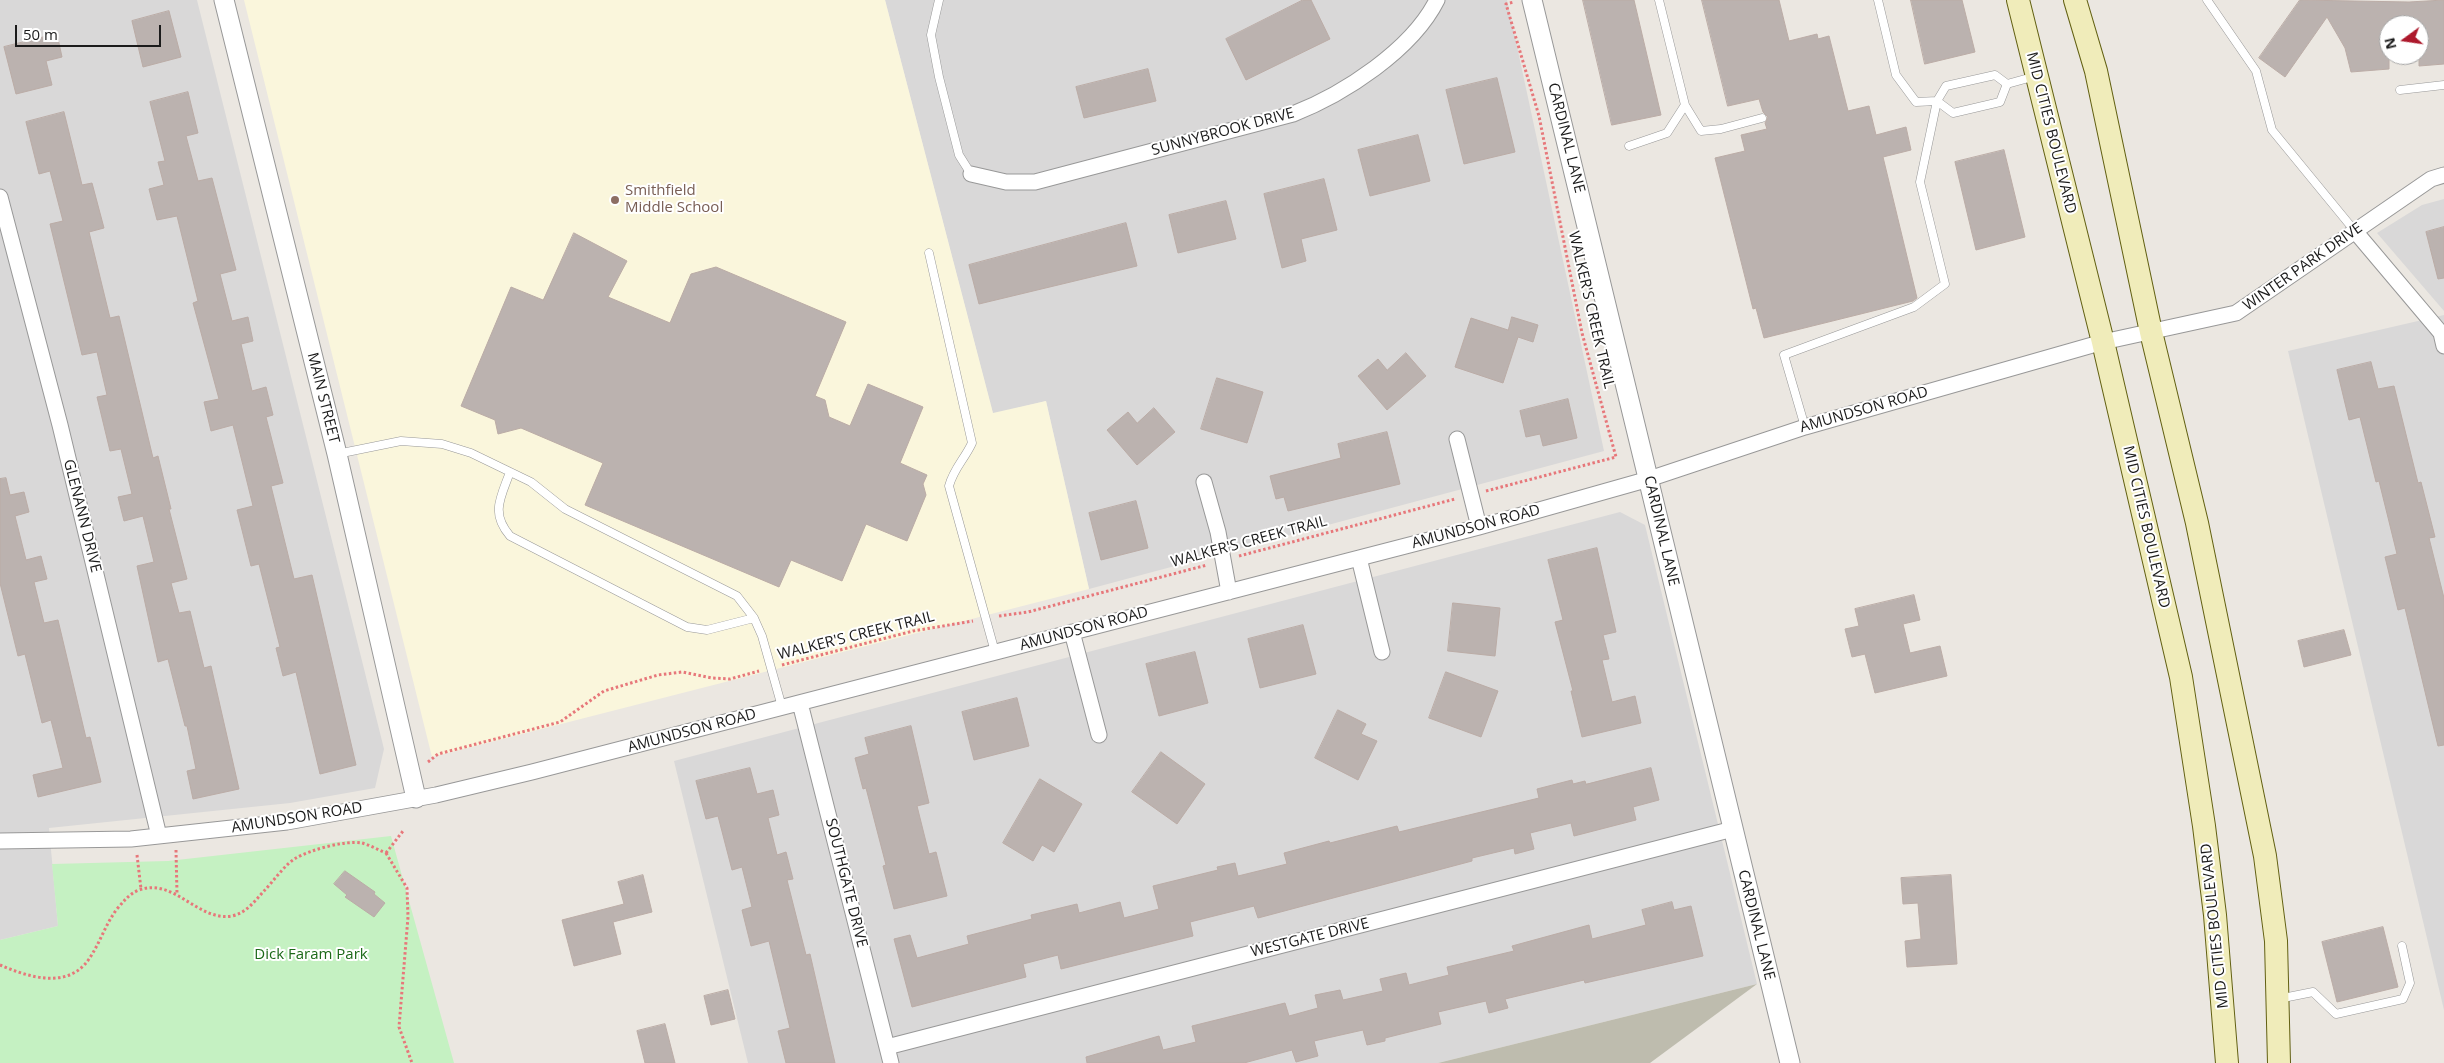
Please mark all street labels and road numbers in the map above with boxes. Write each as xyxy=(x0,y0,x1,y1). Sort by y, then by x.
street label: MID CITIES BOULEVARD xyxy=(2022,50,2080,216)
street label: CARDINAL LANE xyxy=(1544,81,1588,195)
street label: SUNNYBROOK DRIVE xyxy=(1150,104,1296,160)
street label: WINTER PARK DRIVE xyxy=(2240,219,2366,315)
street label: WALKER'S CREEK TRAIL xyxy=(1564,230,1618,390)
street label: MAIN STREET xyxy=(303,351,343,445)
street label: AMUNDSON ROAD xyxy=(1798,383,1930,437)
street label: MID CITIES BOULEVARD xyxy=(2119,444,2173,610)
street label: GLENANN DRIVE xyxy=(59,458,105,574)
street label: CARDINAL LANE xyxy=(1640,474,1682,588)
street label: AMUNDSON ROAD xyxy=(1410,501,1542,553)
street label: WALKER'S CREEK TRAIL xyxy=(1169,512,1329,572)
street label: AMUNDSON ROAD xyxy=(1018,603,1150,655)
street label: WALKER'S CREEK TRAIL xyxy=(776,608,936,664)
street label: AMUNDSON ROAD xyxy=(626,705,758,757)
street label: AMUNDSON ROAD xyxy=(230,799,364,837)
street label: SOUTHGATE DRIVE xyxy=(821,816,871,950)
street label: MID CITIES BOULEVARD xyxy=(2197,842,2233,1010)
street label: CARDINAL LANE xyxy=(1734,868,1778,982)
street label: WESTGATE DRIVE xyxy=(1249,915,1371,961)

